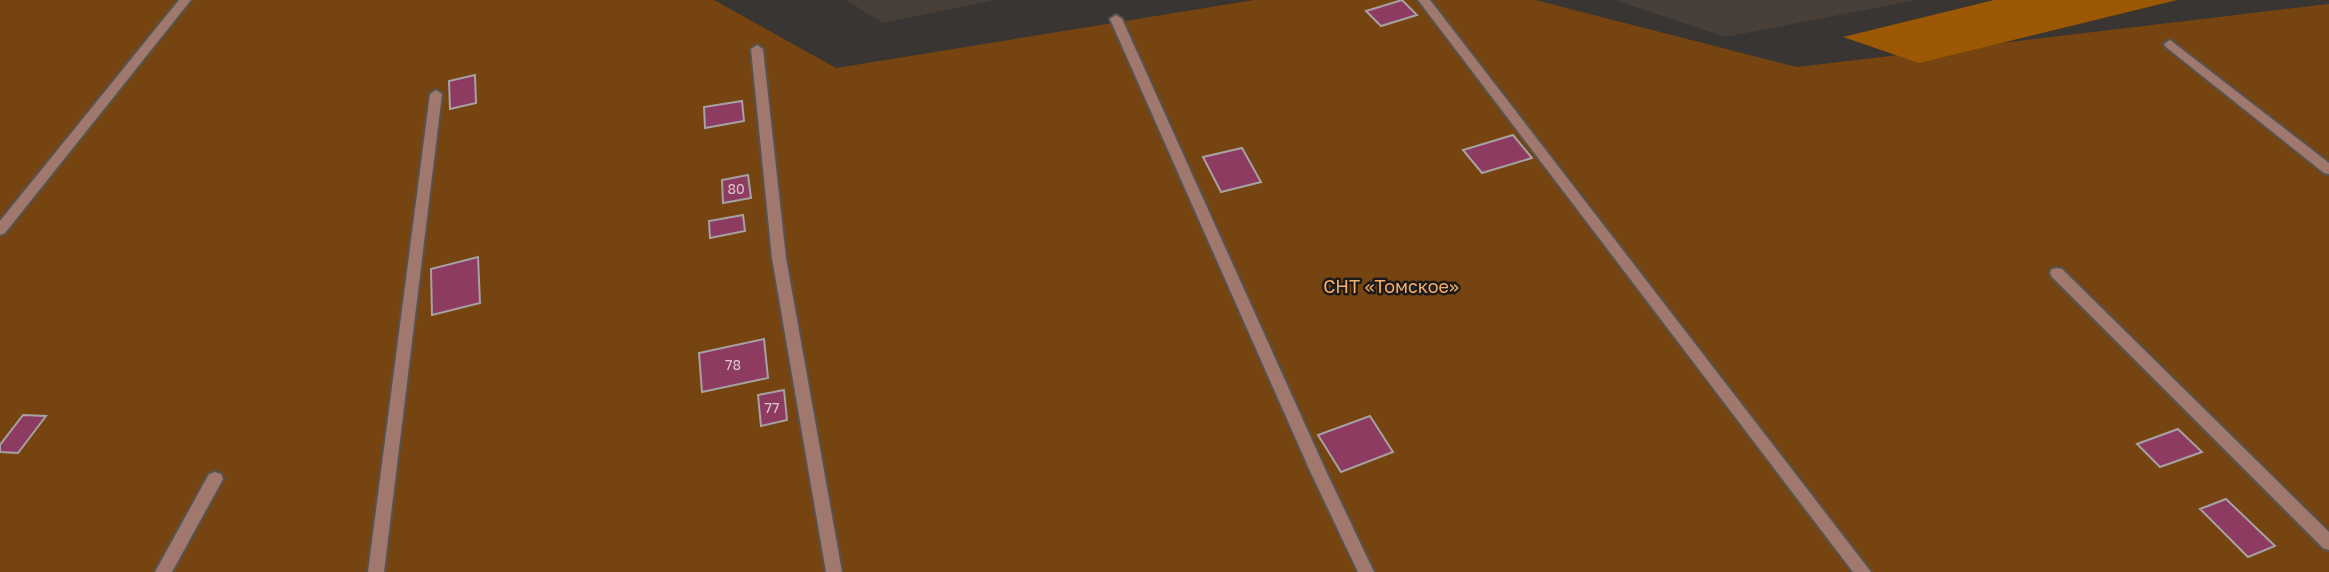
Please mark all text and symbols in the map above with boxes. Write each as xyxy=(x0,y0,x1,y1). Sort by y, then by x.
house number: 80 xyxy=(727,180,745,197)
park label: СНТ «Томское» xyxy=(1323,275,1459,297)
house number: 78 xyxy=(725,356,741,373)
house number: 77 xyxy=(765,399,779,416)

